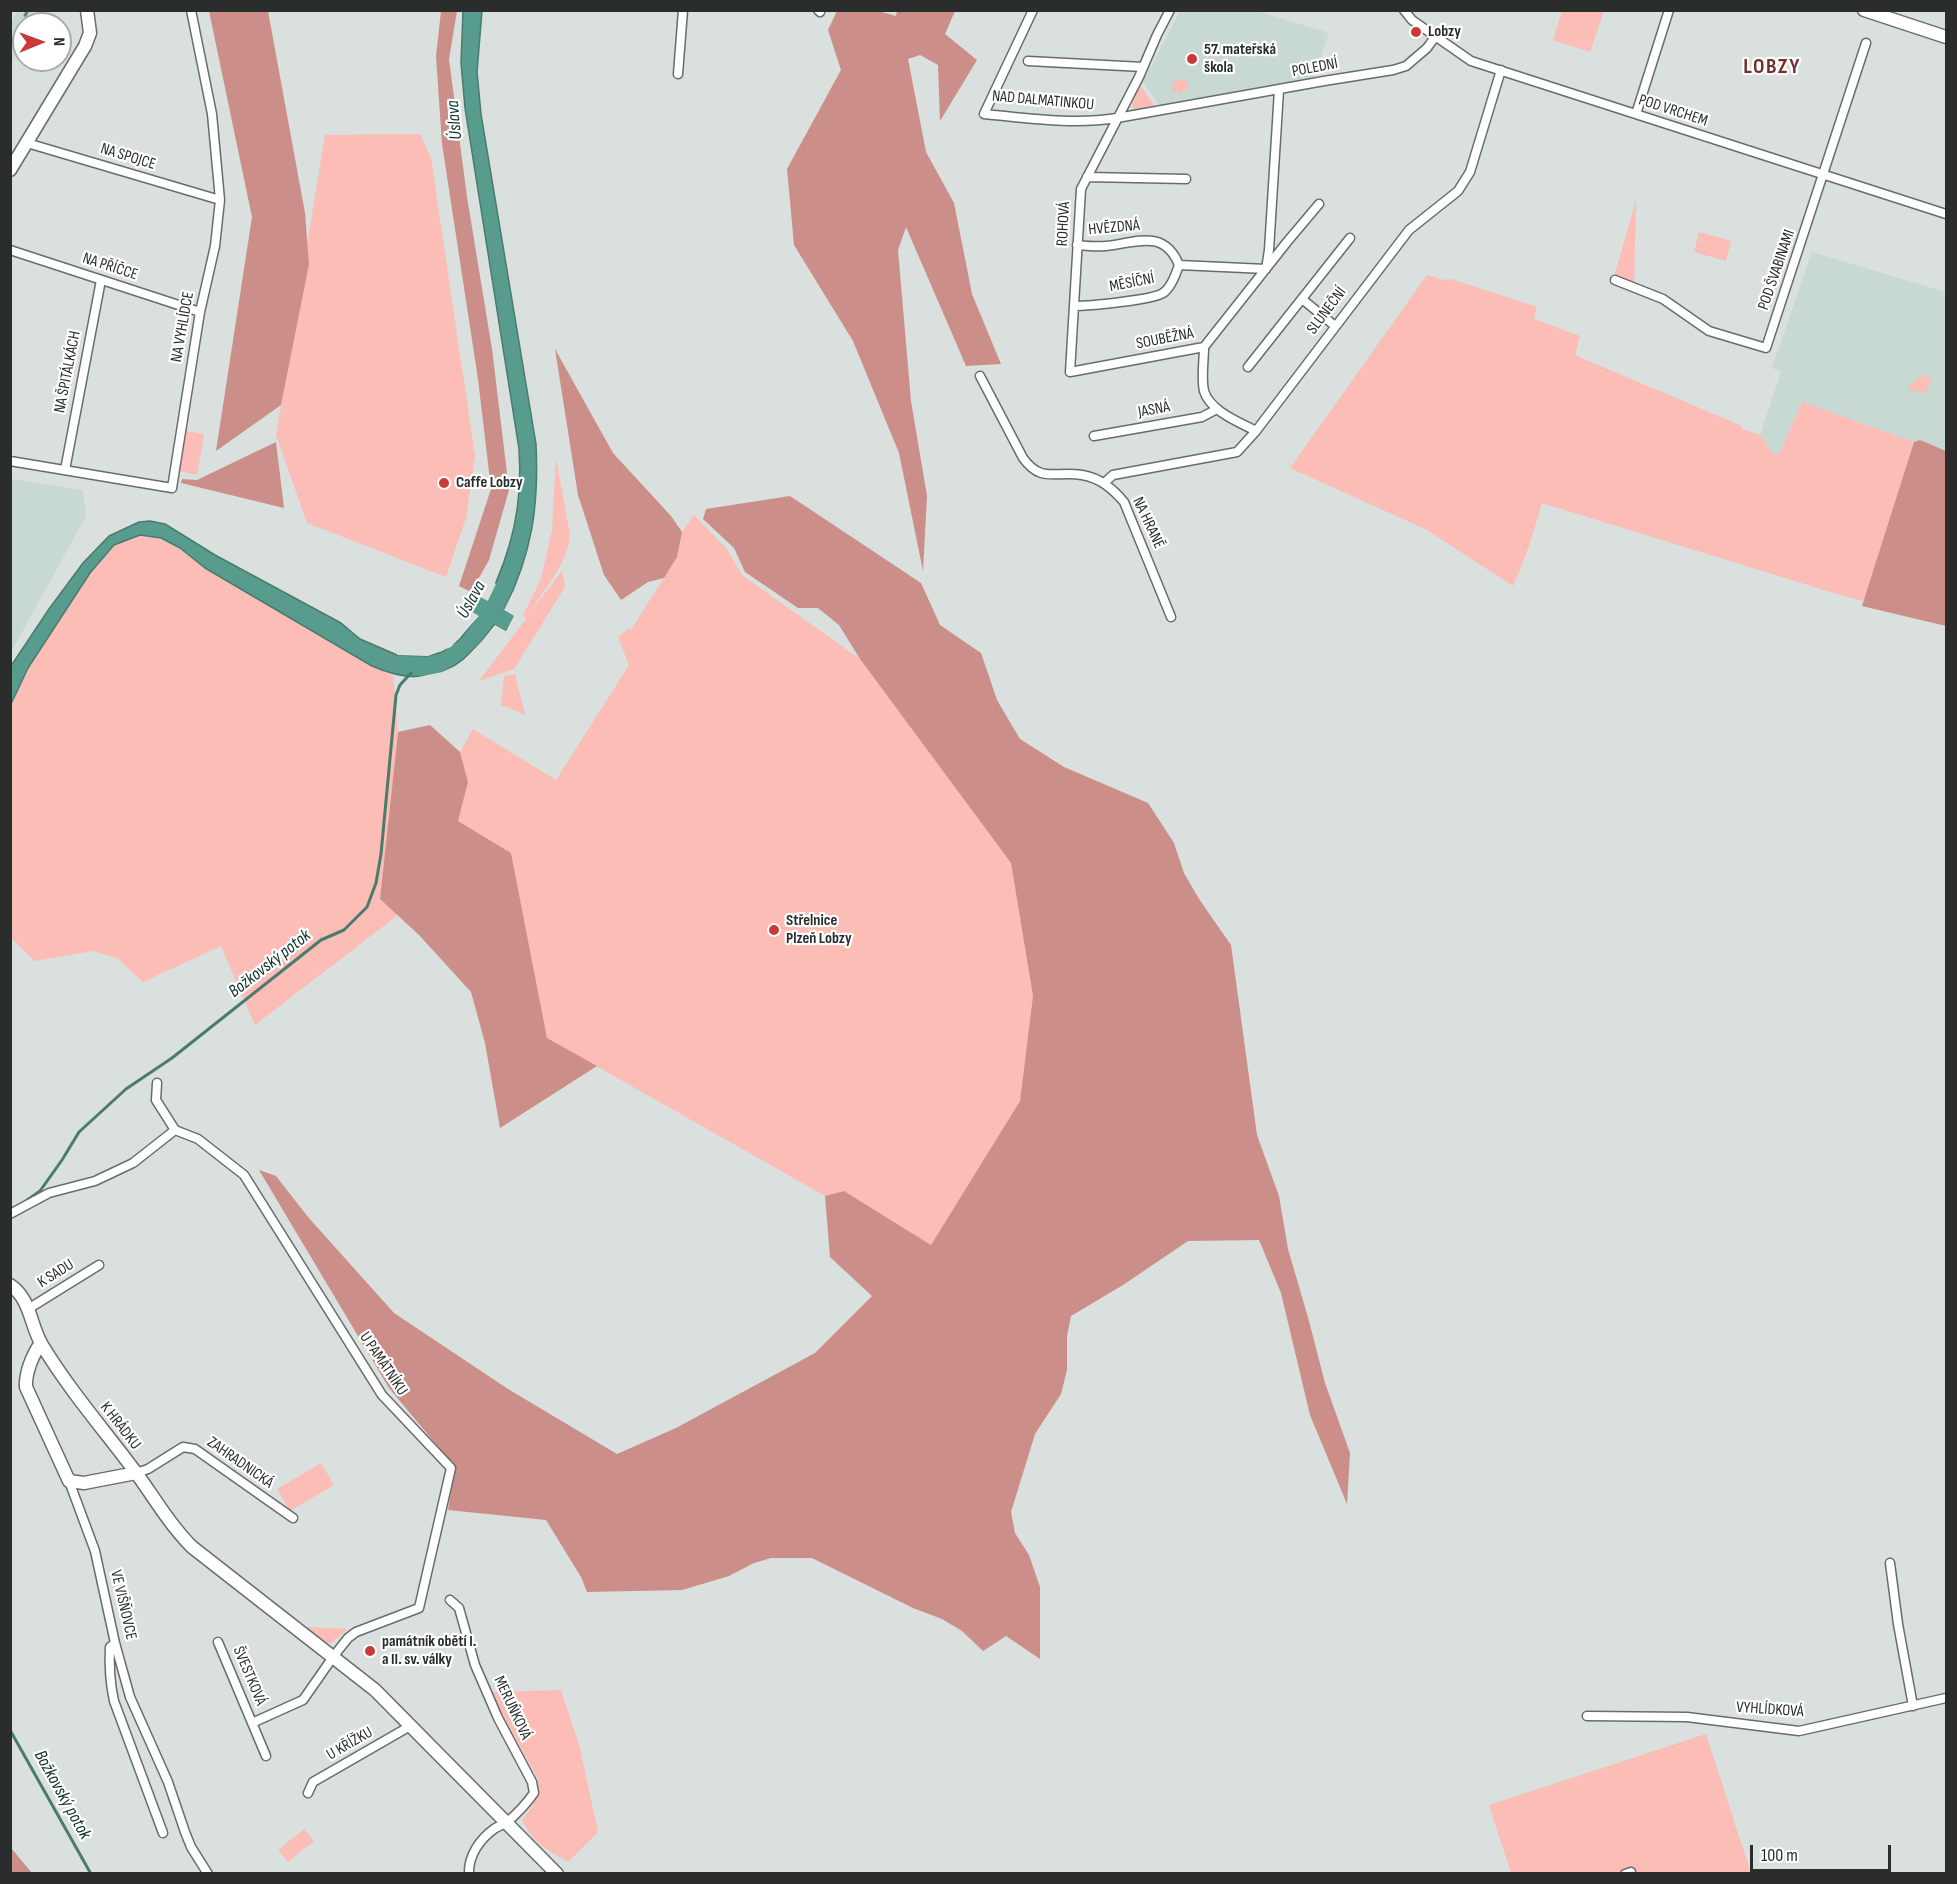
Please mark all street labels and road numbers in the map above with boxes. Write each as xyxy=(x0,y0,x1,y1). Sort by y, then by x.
street label: POLEDNÍ xyxy=(1290,54,1340,82)
street label: NAD DALMATINKOU xyxy=(991,87,1095,115)
street label: POD VRCHEM xyxy=(1636,91,1710,131)
street label: NA SPOJCE xyxy=(98,140,158,174)
street label: ROHOVÁ xyxy=(1053,201,1075,247)
street label: HVĚZDNÁ xyxy=(1088,216,1140,240)
street label: POD ŠVABINAMI xyxy=(1754,227,1800,313)
street label: NA PŘÍČCE xyxy=(80,249,140,285)
street label: MĚSÍČNÍ xyxy=(1108,269,1156,297)
street label: SLUNEČNÍ xyxy=(1303,284,1351,338)
street label: NA VYHLÍDCE xyxy=(167,290,199,364)
street label: SOUBĚŽNÁ xyxy=(1135,324,1195,354)
street label: NA ŠPITÁLKÁCH xyxy=(51,329,85,415)
street label: JASNÁ xyxy=(1137,398,1171,422)
street label: NA HRANĚ xyxy=(1128,494,1168,552)
street label: K SADU xyxy=(34,1255,78,1293)
street label: U PAMÁTNÍKU xyxy=(355,1329,411,1399)
street label: K HRÁDKU xyxy=(95,1398,145,1454)
street label: ZAHRADNICKÁ xyxy=(203,1433,277,1493)
street label: VE VIŠŇOVCE xyxy=(106,1568,140,1642)
street label: ŠVESTKOVÁ xyxy=(228,1644,270,1708)
street label: MERUŇKOVÁ xyxy=(489,1673,535,1743)
street label: VYHLÍDKOVÁ xyxy=(1736,1698,1804,1722)
street label: U KŘÍŽKU xyxy=(324,1723,376,1765)

